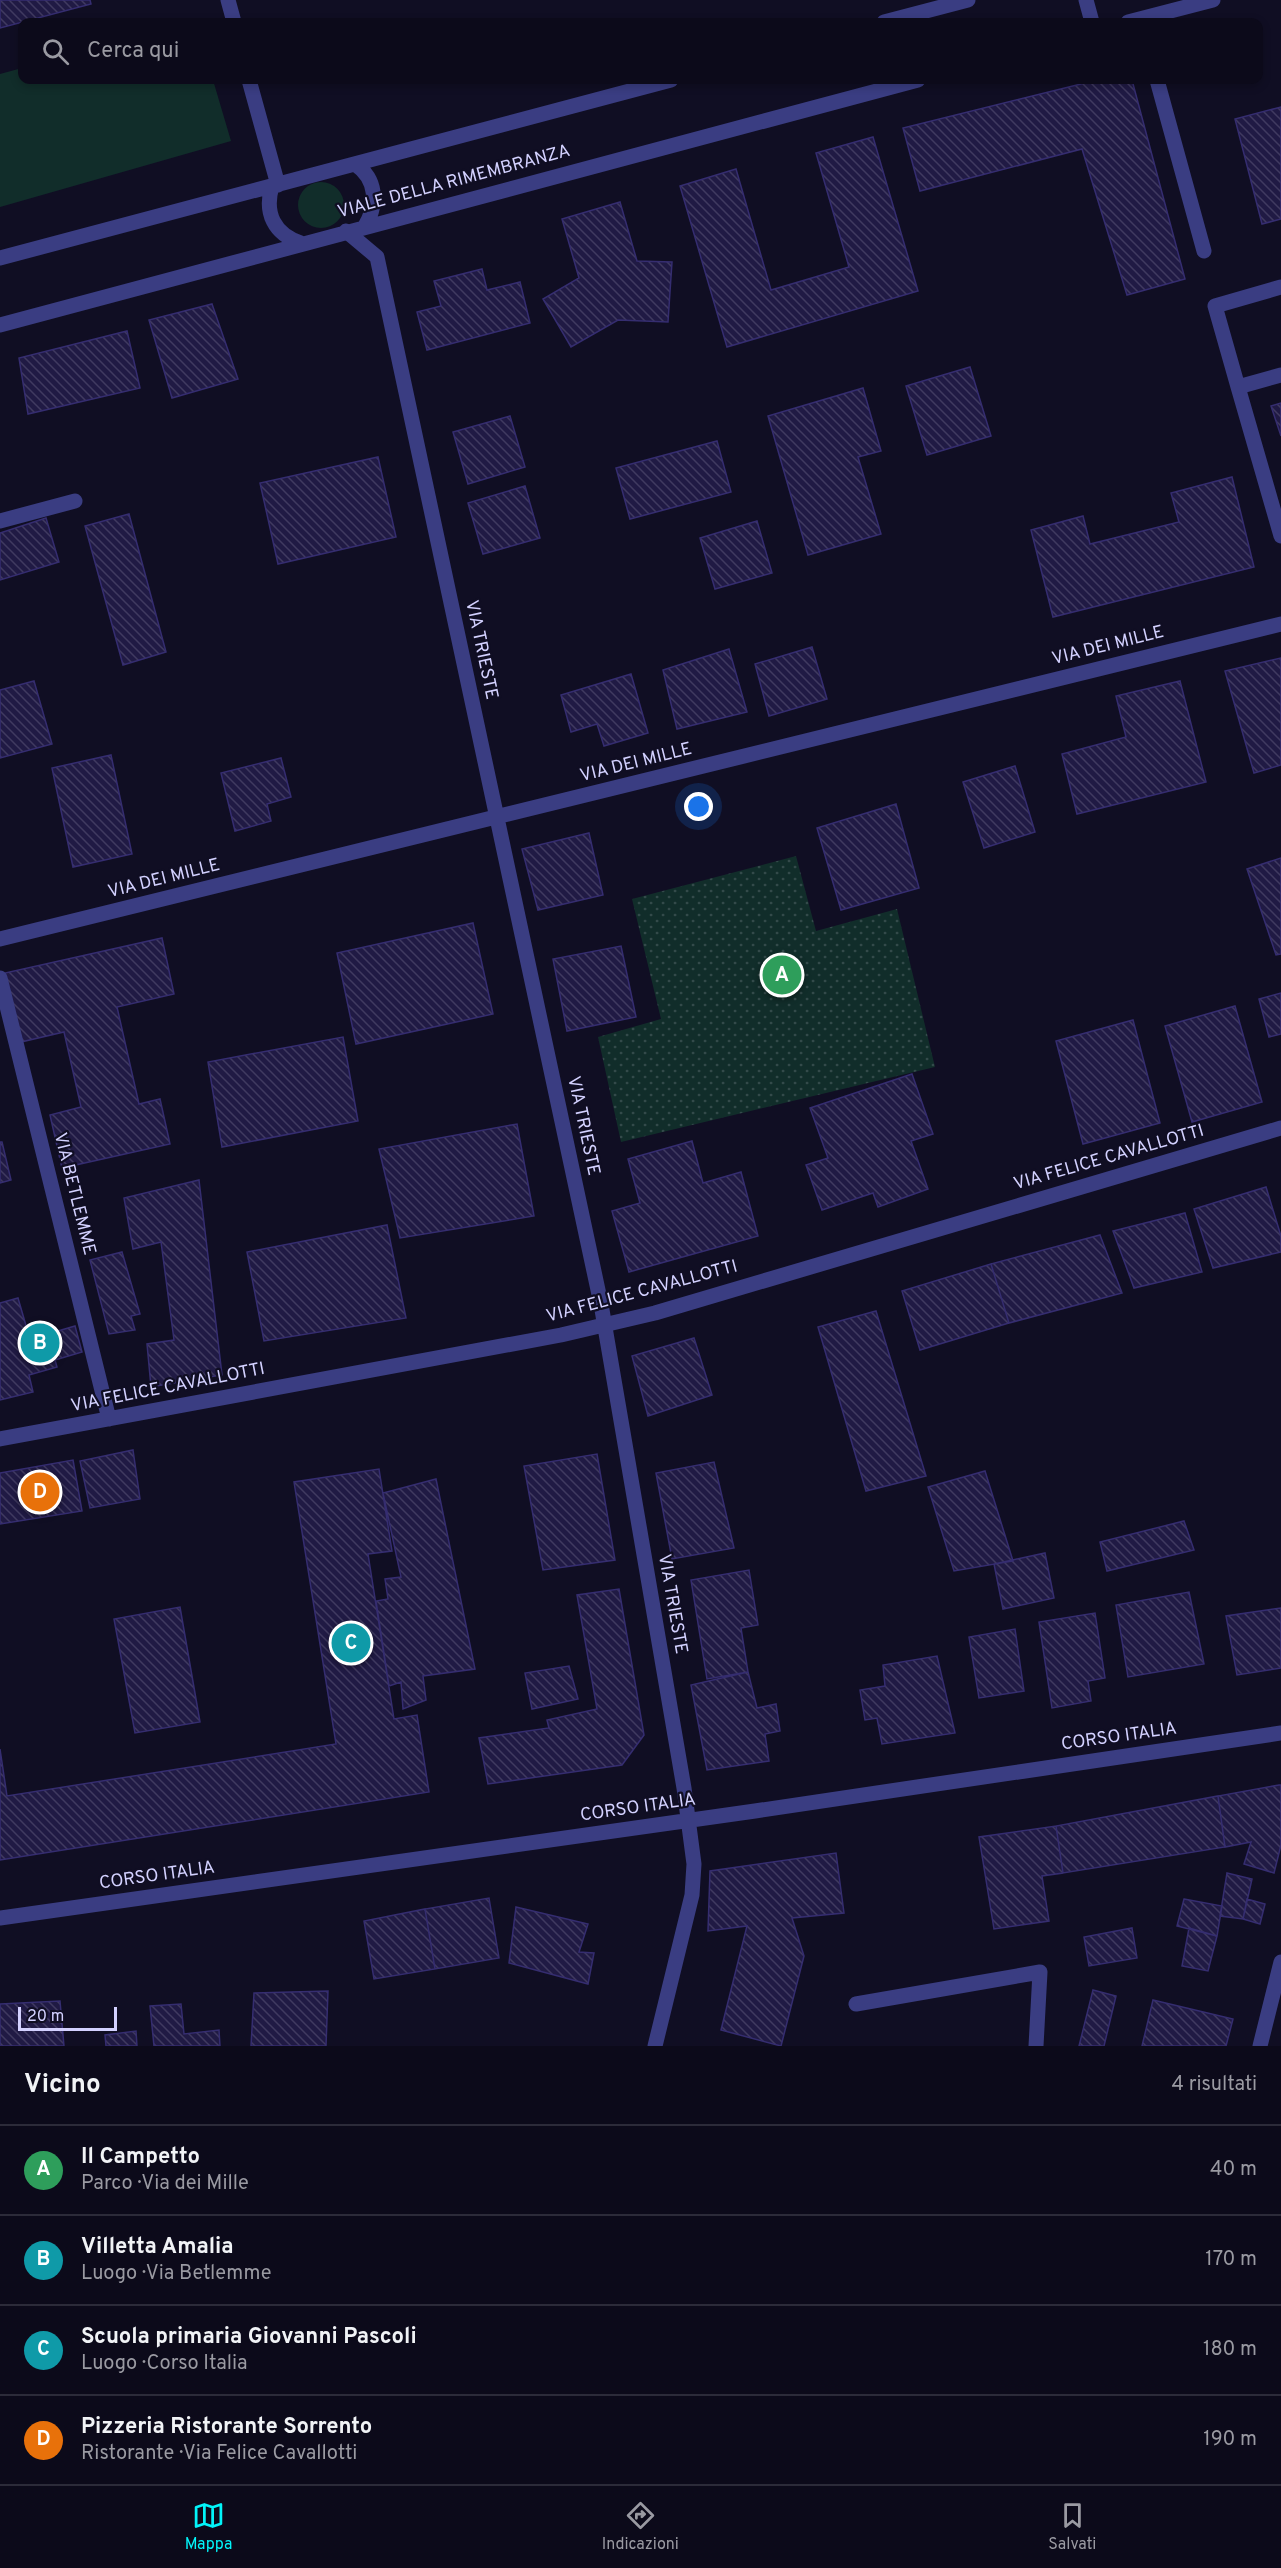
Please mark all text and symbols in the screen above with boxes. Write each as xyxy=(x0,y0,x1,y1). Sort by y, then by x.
search box xyxy=(18,18,1263,84)
icon: search xyxy=(39,35,72,68)
text: Cerca qui xyxy=(87,38,179,65)
street label: VIALE DELLA RIMEMBRANZA xyxy=(335,140,573,224)
street label: VIA TRIESTE xyxy=(459,598,503,702)
street label: VIA DEI MILLE xyxy=(1050,621,1166,671)
street label: VIA DEI MILLE xyxy=(578,738,694,788)
your location xyxy=(684,792,713,821)
street label: VIA DEI MILLE xyxy=(106,854,222,904)
pin: A xyxy=(762,952,802,998)
street label: VIA TRIESTE xyxy=(561,1074,605,1178)
street label: VIA FELICE CAVALLOTTI xyxy=(1011,1120,1207,1196)
street label: VIA BETLEMME xyxy=(48,1130,100,1258)
street label: VIA FELICE CAVALLOTTI xyxy=(544,1255,740,1329)
pin: B xyxy=(20,1320,60,1366)
street label: VIA FELICE CAVALLOTTI xyxy=(69,1358,267,1418)
pin: D xyxy=(20,1470,60,1514)
street label: VIA TRIESTE xyxy=(652,1552,692,1656)
pin: C xyxy=(332,1620,370,1666)
street label: CORSO ITALIA xyxy=(1060,1718,1178,1756)
street label: CORSO ITALIA xyxy=(579,1789,697,1827)
street label: CORSO ITALIA xyxy=(98,1857,216,1895)
scale bar xyxy=(18,2004,117,2032)
text: 20 m xyxy=(27,2007,64,2027)
text: Vicino xyxy=(24,2069,101,2102)
text: 4 risultati xyxy=(1172,2072,1257,2098)
text: Il Campetto xyxy=(81,2144,200,2171)
text: A xyxy=(36,2157,51,2183)
text: 40 m xyxy=(1210,2157,1257,2183)
text: Parco · Via dei Mille xyxy=(81,2171,249,2197)
text: Villetta Amalia xyxy=(81,2234,234,2261)
text: B xyxy=(37,2247,50,2273)
text: 170 m xyxy=(1205,2247,1257,2273)
text: Luogo · Via Betlemme xyxy=(81,2261,272,2287)
text: Scuola primaria Giovanni Pascoli xyxy=(81,2324,417,2351)
text: C xyxy=(37,2337,50,2363)
text: 180 m xyxy=(1203,2337,1257,2363)
text: Luogo · Corso Italia xyxy=(81,2351,248,2377)
text: Pizzeria Ristorante Sorrento xyxy=(81,2414,372,2441)
text: D xyxy=(36,2427,51,2453)
text: 190 m xyxy=(1203,2427,1257,2453)
text: Ristorante · Via Felice Cavallotti xyxy=(81,2441,357,2467)
tab: Mappa xyxy=(185,2499,232,2555)
tab: Indicazioni xyxy=(602,2499,679,2555)
tab: Salvati xyxy=(1048,2499,1096,2555)

